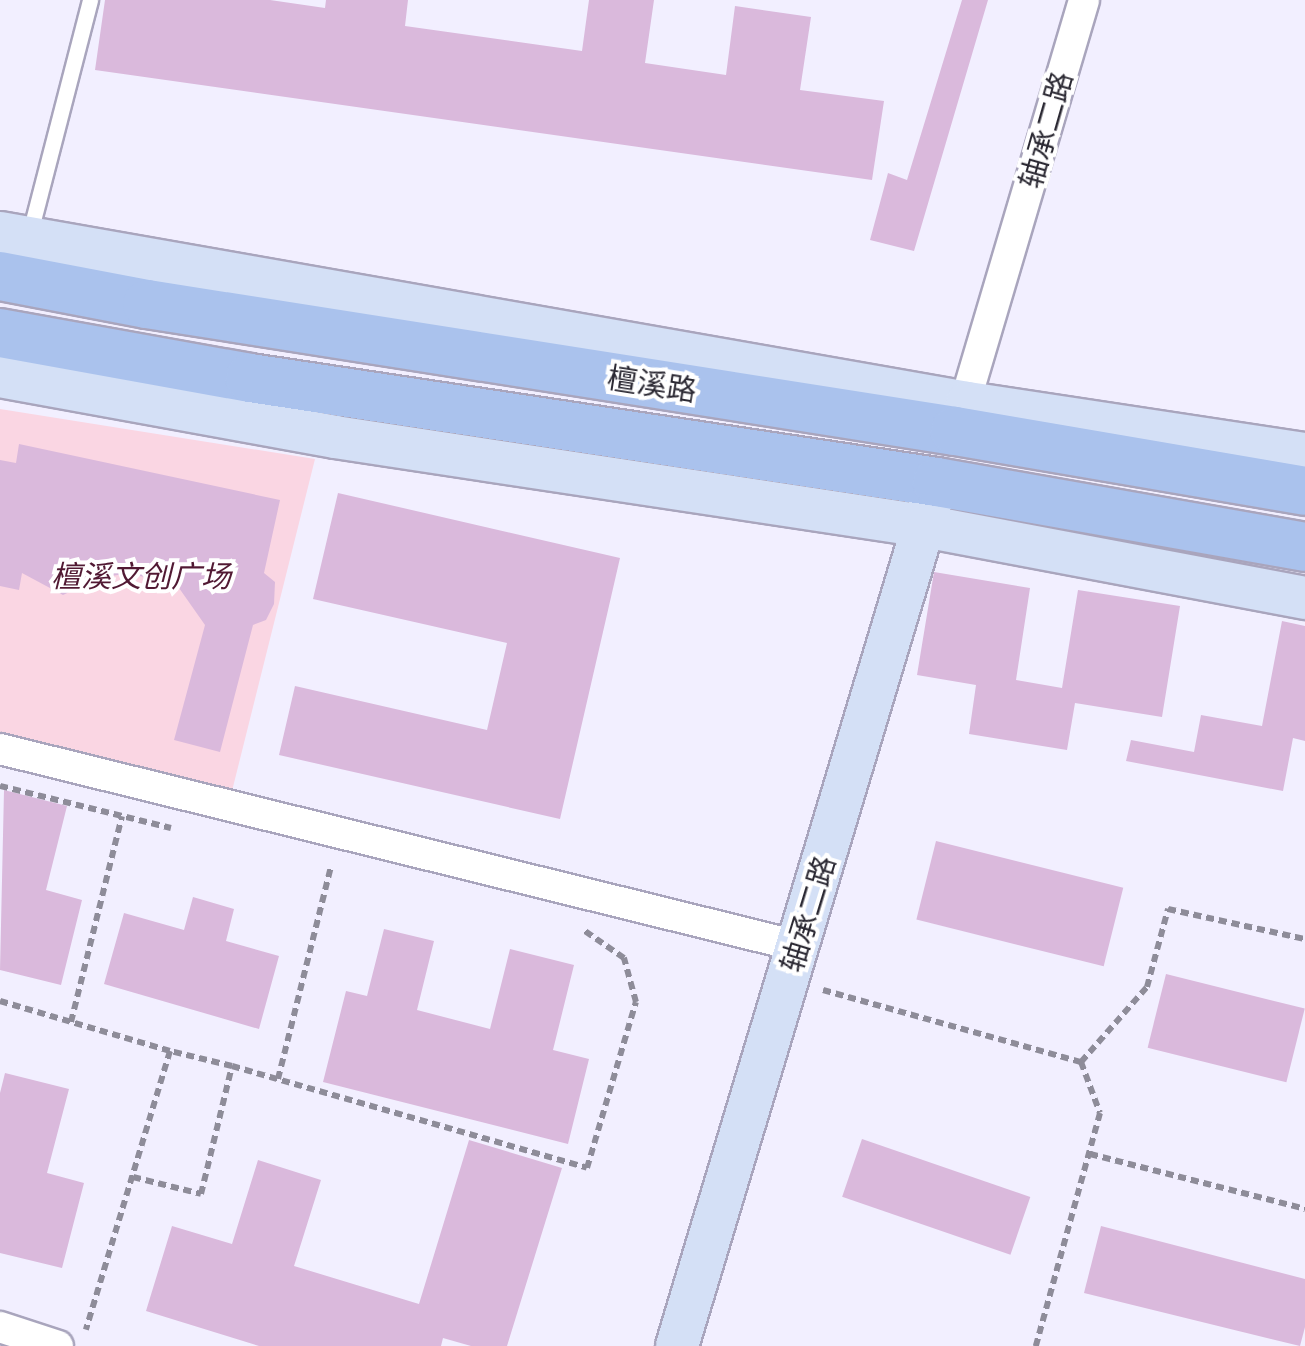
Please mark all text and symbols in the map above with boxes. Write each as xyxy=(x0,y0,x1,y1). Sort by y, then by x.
street label: 轴承二路 xyxy=(1012,67,1080,193)
street label: 檀溪路 xyxy=(605,359,699,409)
park label: 檀溪文创广场 xyxy=(51,558,231,594)
street label: 轴承二路 xyxy=(773,851,843,977)

